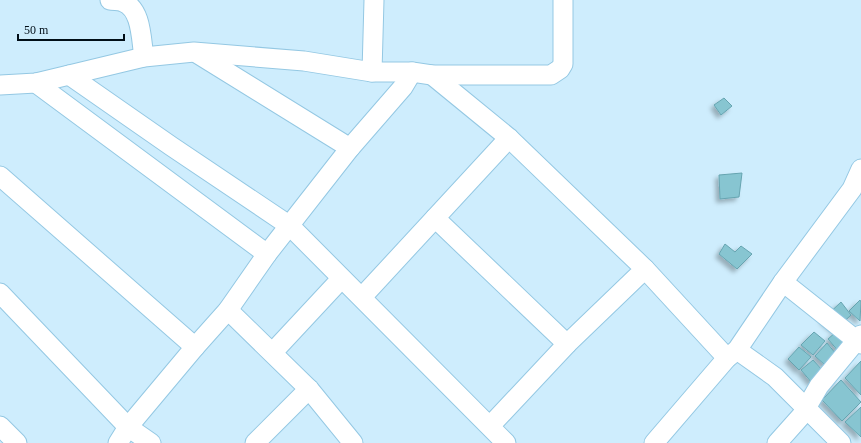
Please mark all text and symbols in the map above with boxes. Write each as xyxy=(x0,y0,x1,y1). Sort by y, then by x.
scale bar xyxy=(18,16,124,42)
text: 50 m xyxy=(24,23,49,37)

